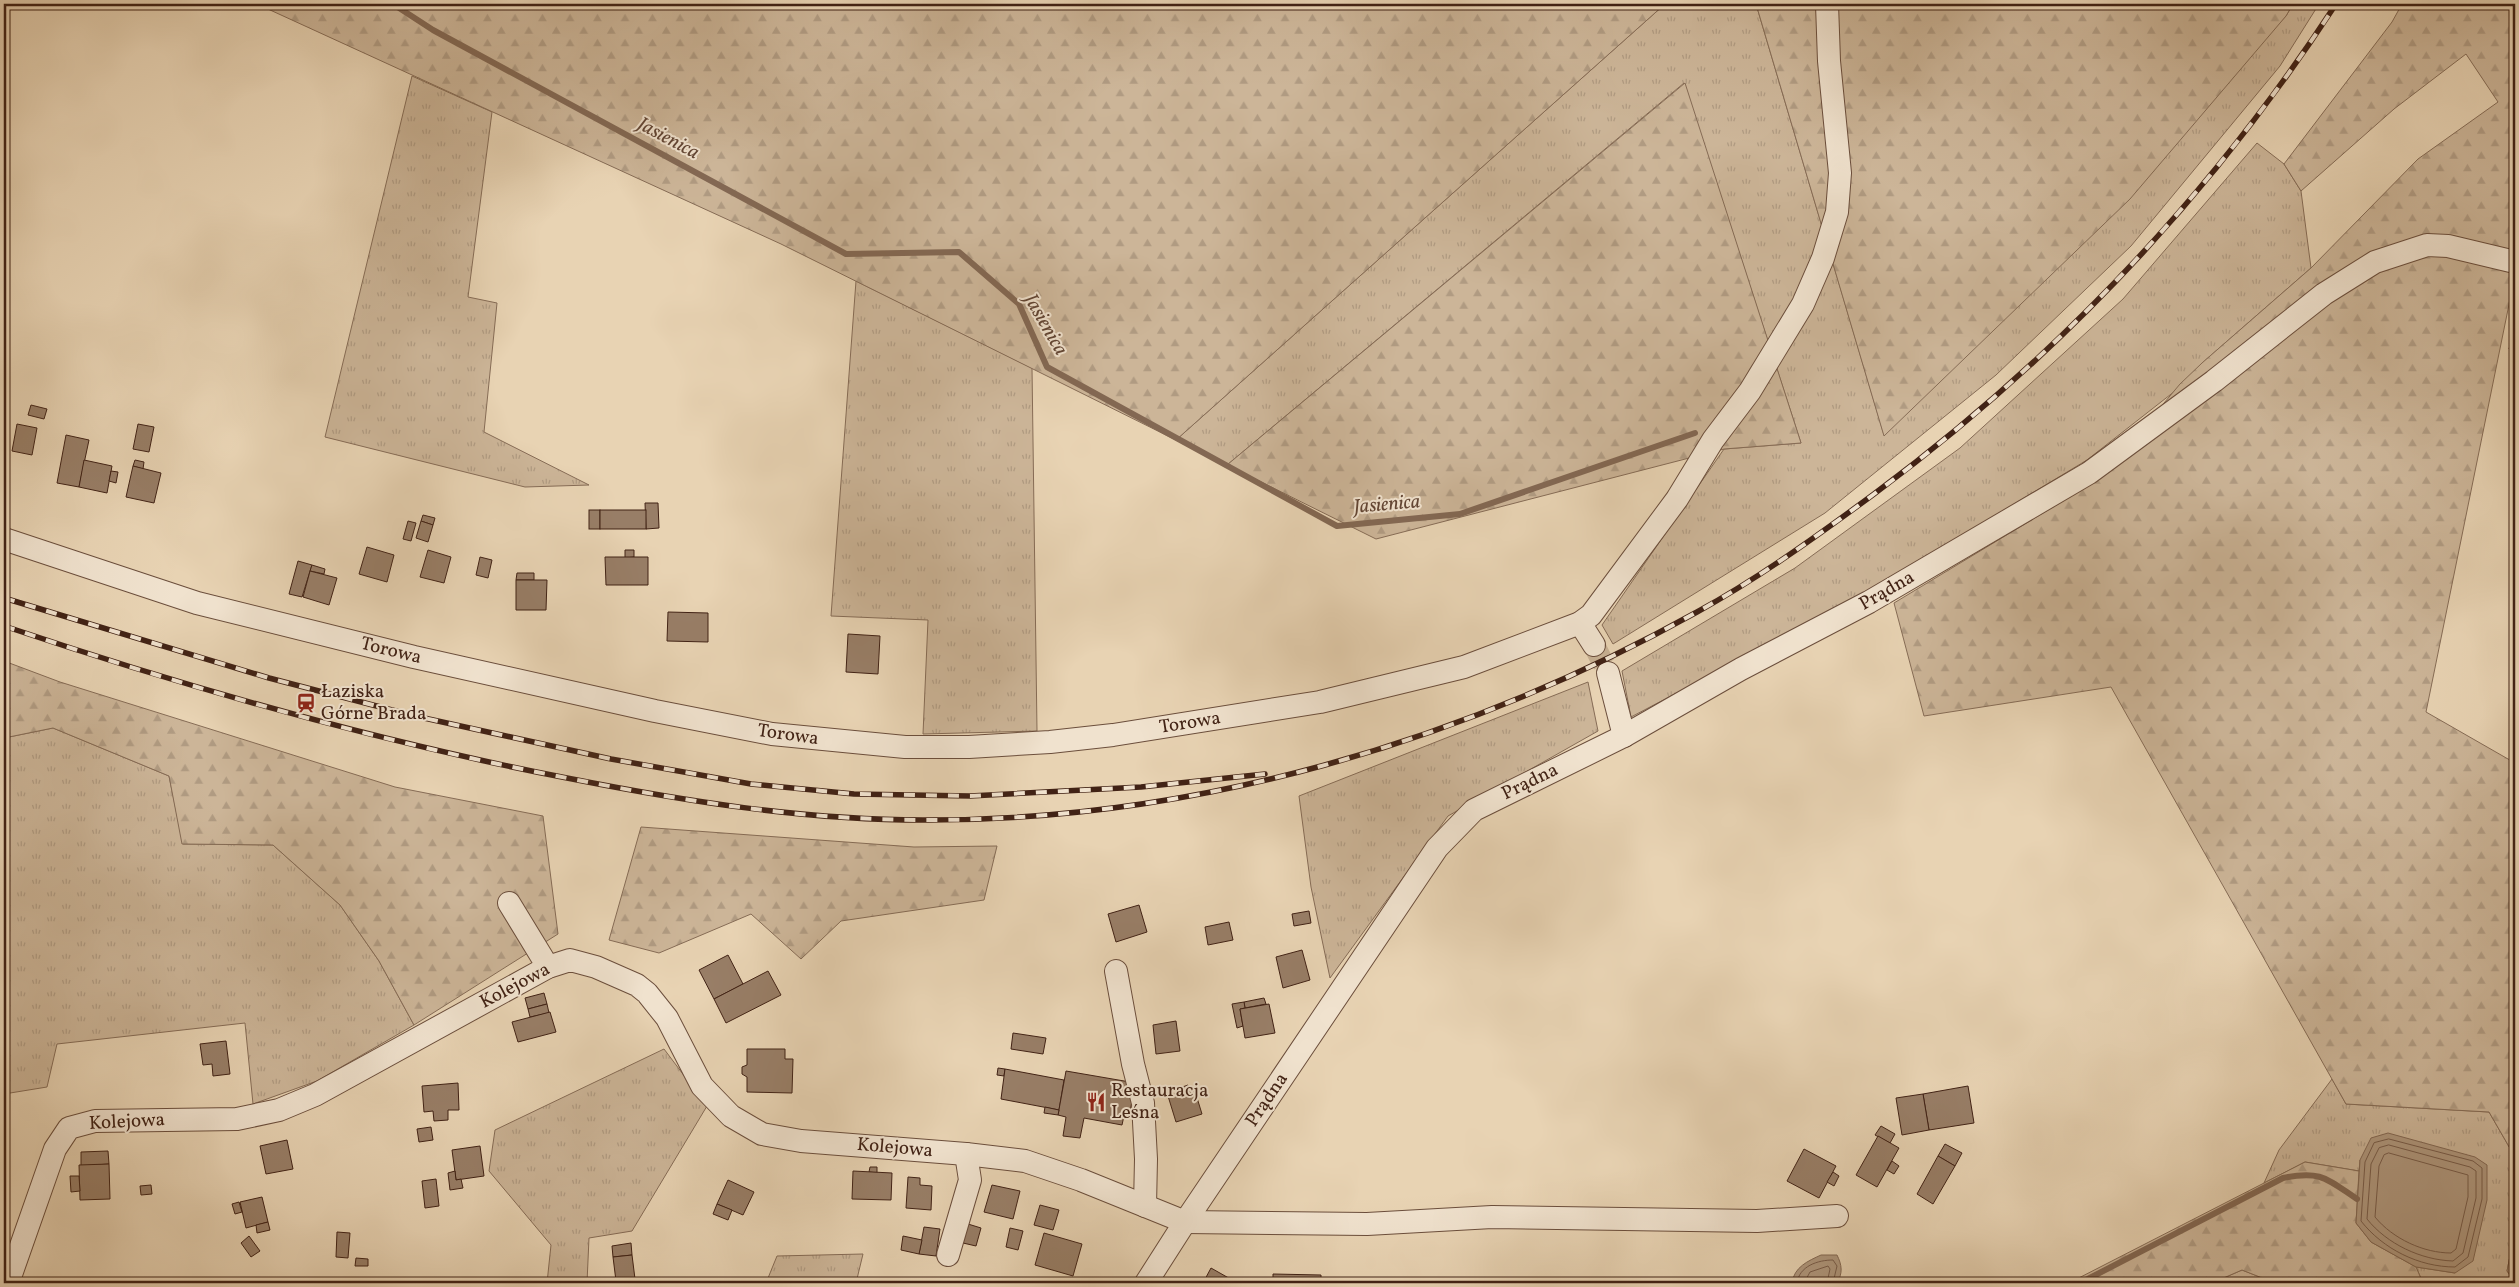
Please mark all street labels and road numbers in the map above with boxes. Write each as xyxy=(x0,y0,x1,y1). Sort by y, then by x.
street label: Prądna xyxy=(1855,565,1919,617)
street label: Torowa xyxy=(358,631,424,671)
street label: Torowa xyxy=(1157,705,1223,741)
street label: Torowa xyxy=(756,718,820,752)
street label: Prądna xyxy=(1497,757,1563,807)
street label: Kolejowa xyxy=(475,957,555,1015)
street label: Prądna xyxy=(1239,1068,1295,1132)
street label: Kolejowa xyxy=(88,1107,166,1137)
street label: Kolejowa xyxy=(856,1132,934,1164)

